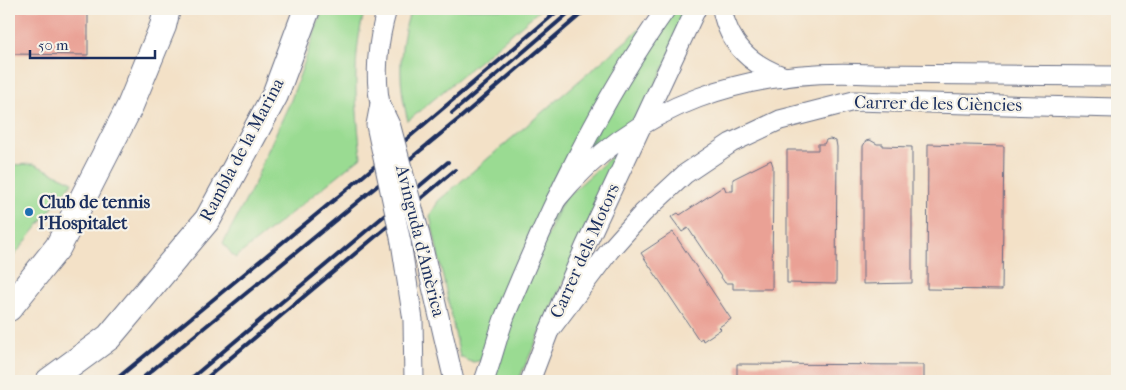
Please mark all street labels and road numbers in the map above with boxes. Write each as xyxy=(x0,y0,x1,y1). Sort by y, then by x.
street label: Rambla de la Marina xyxy=(195,74,289,225)
street label: Carrer de les Ciències xyxy=(854,92,1023,116)
street label: Avinguda d'Amèrica xyxy=(391,162,449,320)
street label: Carrer dels Motors xyxy=(546,180,624,322)

